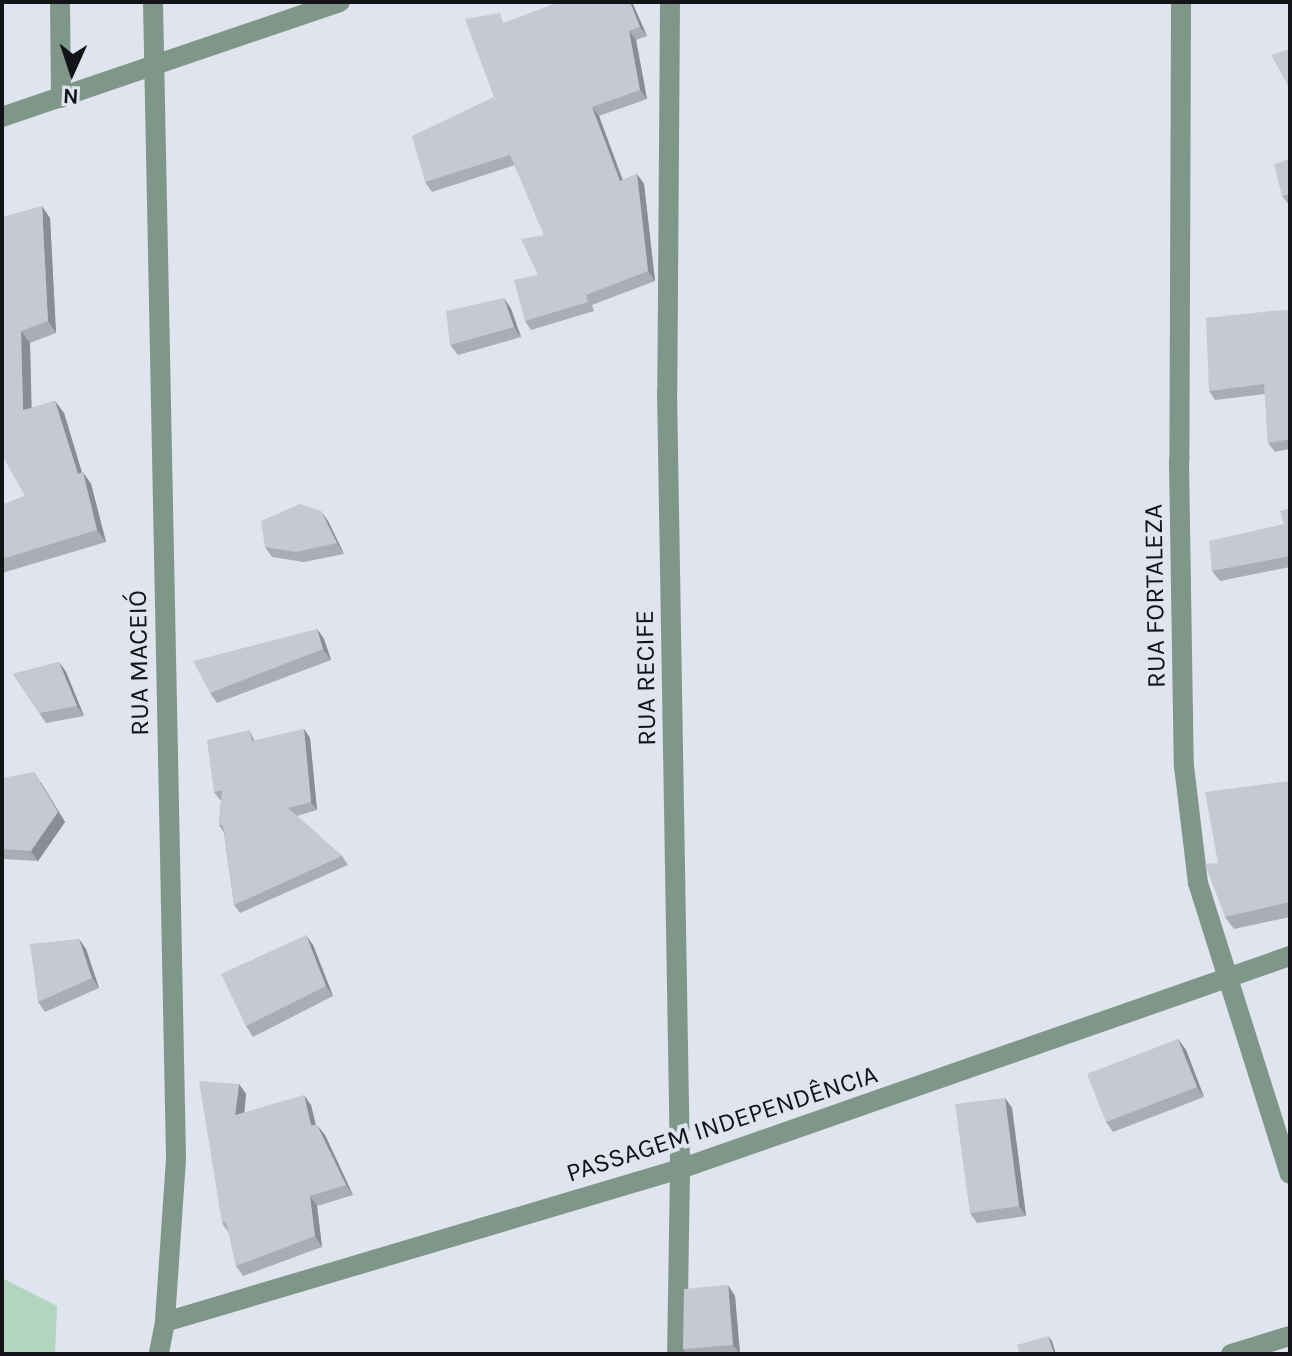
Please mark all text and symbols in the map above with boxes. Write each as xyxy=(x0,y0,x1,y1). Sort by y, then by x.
north arrow xyxy=(32,32,112,112)
text: N xyxy=(62,83,79,109)
street label: RUA FORTALEZA xyxy=(1138,504,1172,688)
street label: RUA MACEIÓ xyxy=(122,590,156,736)
street label: RUA RECIFE xyxy=(629,610,663,746)
street label: PASSAGEM INDEPENDÊNCIA xyxy=(562,1059,882,1189)

